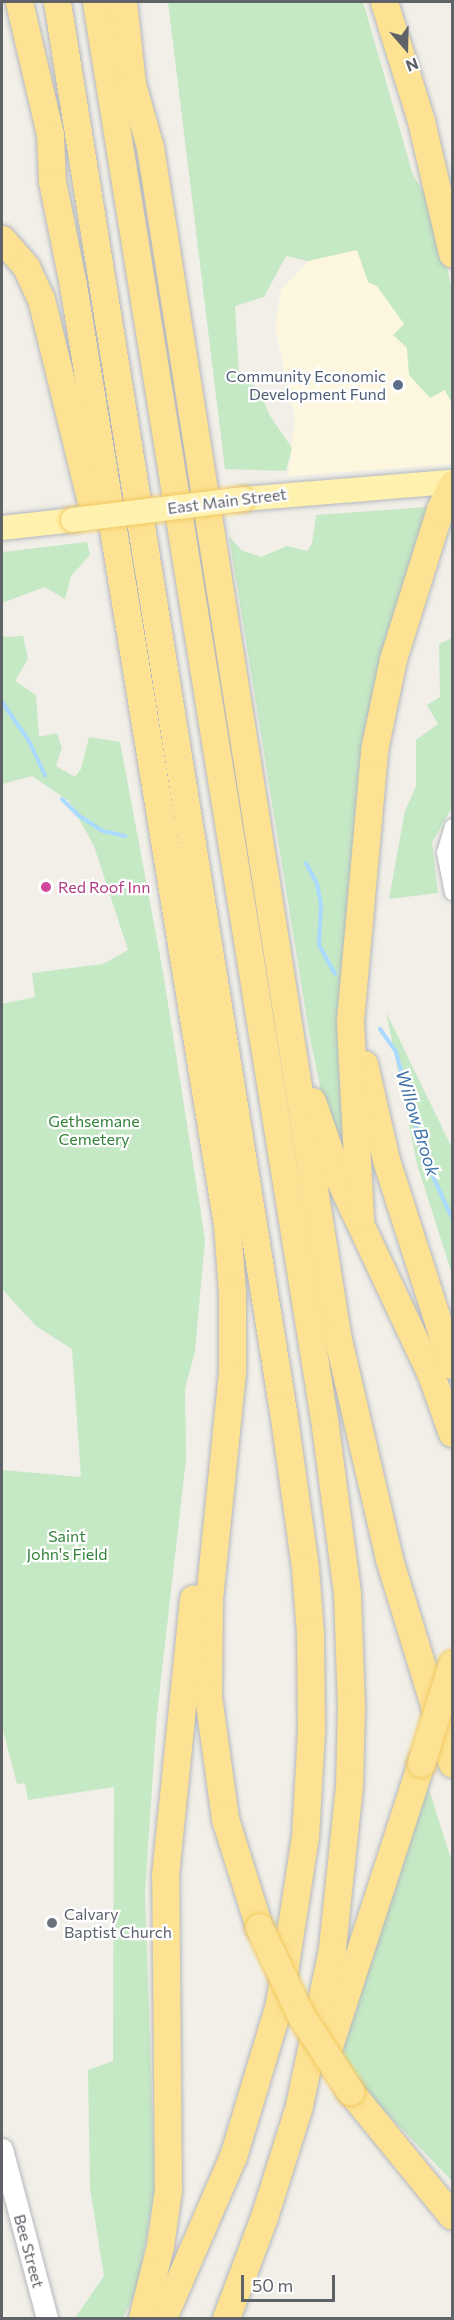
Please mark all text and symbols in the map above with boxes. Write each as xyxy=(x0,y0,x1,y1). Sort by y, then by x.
north arrow xyxy=(376,18,436,78)
text: N xyxy=(403,54,421,76)
place label: Community Economic Development Fund xyxy=(226,366,386,404)
marker: Community Economic Development Fund xyxy=(391,378,405,392)
street label: East Main Street xyxy=(166,484,288,518)
place label: Red Roof Inn xyxy=(58,877,150,897)
marker: Red Roof Inn xyxy=(39,880,53,894)
water label: Willow Brook xyxy=(392,1067,444,1179)
park label: Gethsemane Cemetery xyxy=(48,1111,140,1149)
park label: Saint John's Field xyxy=(26,1526,108,1564)
place label: Calvary Baptist Church xyxy=(64,1904,172,1942)
marker: Calvary Baptist Church xyxy=(45,1916,59,1930)
street label: Bee Street xyxy=(10,2212,48,2290)
scale bar xyxy=(244,2263,338,2301)
text: 50 m xyxy=(252,2274,293,2296)

